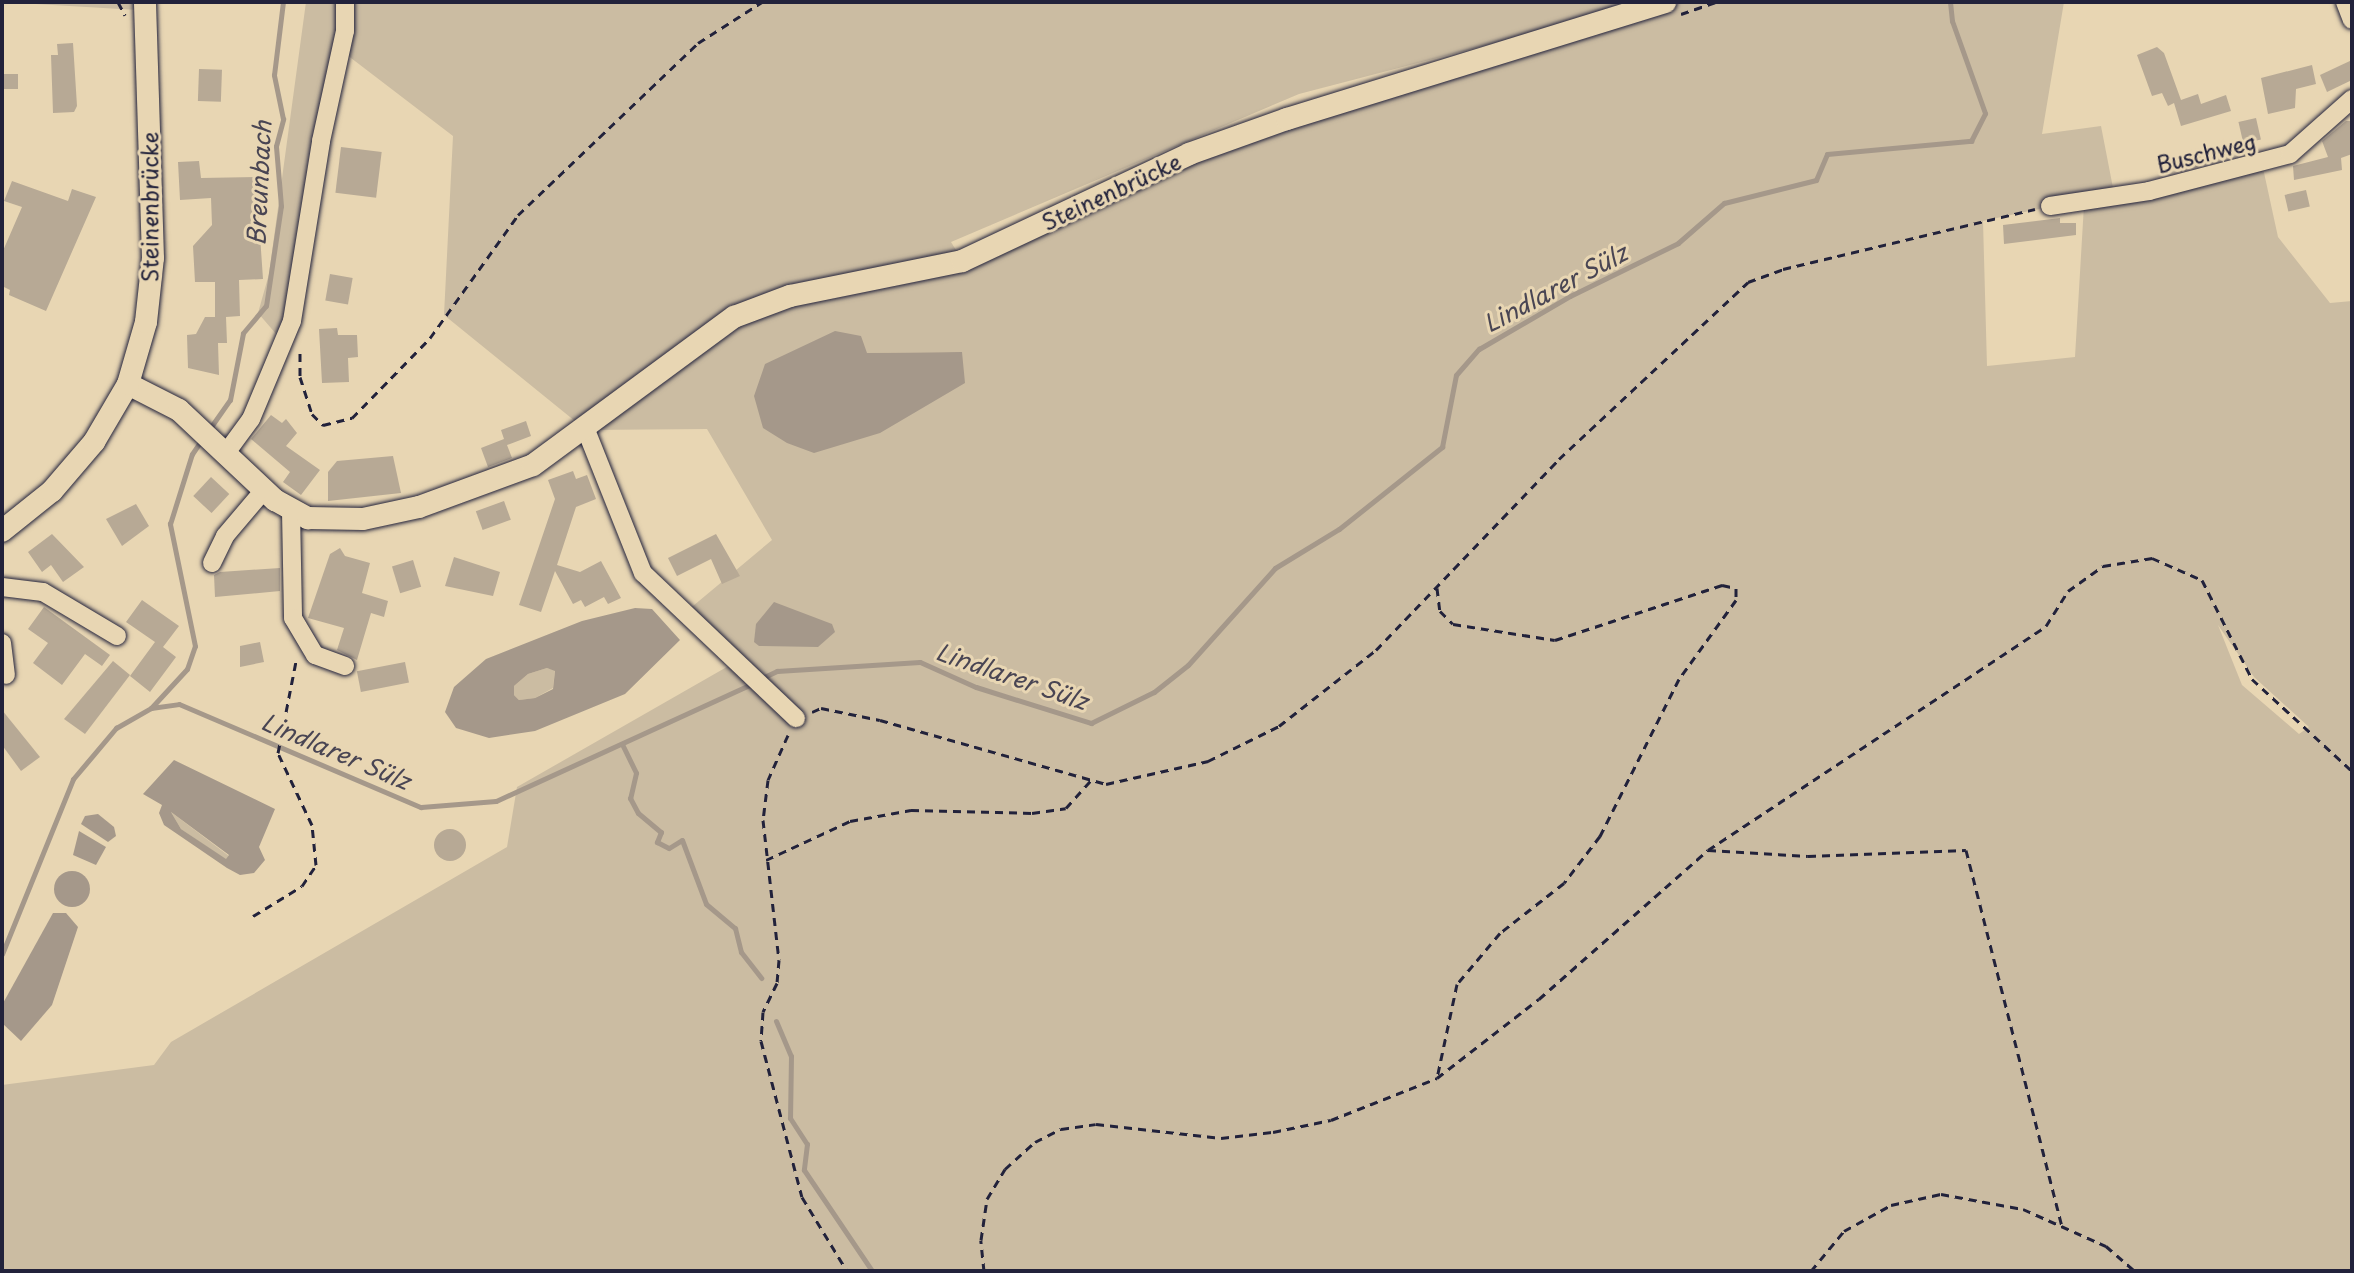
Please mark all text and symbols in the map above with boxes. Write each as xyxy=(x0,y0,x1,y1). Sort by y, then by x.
water label: Breunbach xyxy=(241,120,277,246)
street label: Buschweg xyxy=(2153,127,2259,177)
street label: Steinenbrücke xyxy=(136,132,162,282)
street label: Steinenbrücke xyxy=(1037,147,1185,235)
water label: Lindlarer Sülz xyxy=(1478,238,1632,338)
water label: Lindlarer Sülz xyxy=(932,637,1092,715)
water label: Lindlarer Sülz xyxy=(257,707,415,795)

